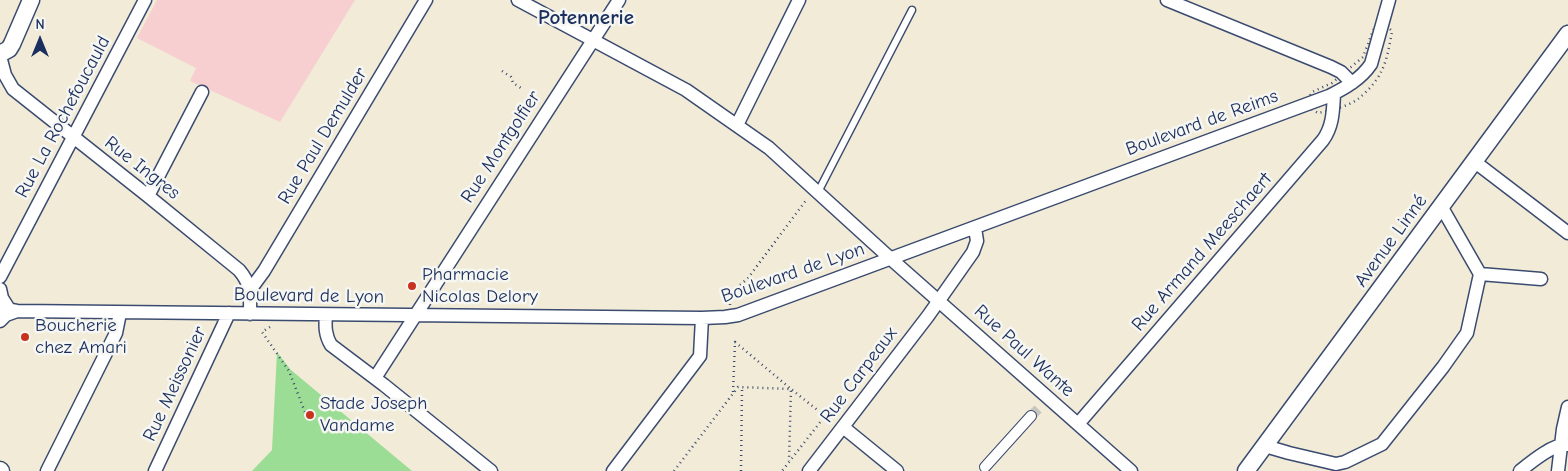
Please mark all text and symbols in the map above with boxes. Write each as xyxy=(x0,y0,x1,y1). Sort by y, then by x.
district label: Potennerie xyxy=(538,5,634,31)
north arrow xyxy=(15,15,65,65)
text: N xyxy=(35,16,45,33)
street label: Rue La Rochefoucauld xyxy=(11,32,115,202)
street label: Rue Paul Demulder xyxy=(273,64,373,208)
street label: Boulevard de Reims xyxy=(1123,85,1281,161)
street label: Rue Montgolfier xyxy=(456,87,546,207)
street label: Rue Ingres xyxy=(100,131,184,205)
street label: Rue Armand Meeschaert xyxy=(1127,168,1277,336)
street label: Avenue Linné xyxy=(1350,190,1432,292)
street label: Boulevard de Lyon xyxy=(718,238,868,308)
place label: Pharmacie Nicolas Delory xyxy=(422,264,538,308)
marker: Pharmacie Nicolas Delory xyxy=(406,280,418,292)
street label: Boulevard de Lyon xyxy=(234,283,384,309)
street label: Rue Paul Wante xyxy=(969,300,1079,402)
place label: Boucherie chez Amari xyxy=(35,315,127,359)
street label: Rue Meissonier xyxy=(138,323,212,445)
street label: Rue Carpeaux xyxy=(816,323,902,427)
marker: Boucherie chez Amari xyxy=(19,331,31,343)
place label: Stade Joseph Vandame xyxy=(320,393,427,437)
marker: Stade Joseph Vandame xyxy=(304,409,316,421)

